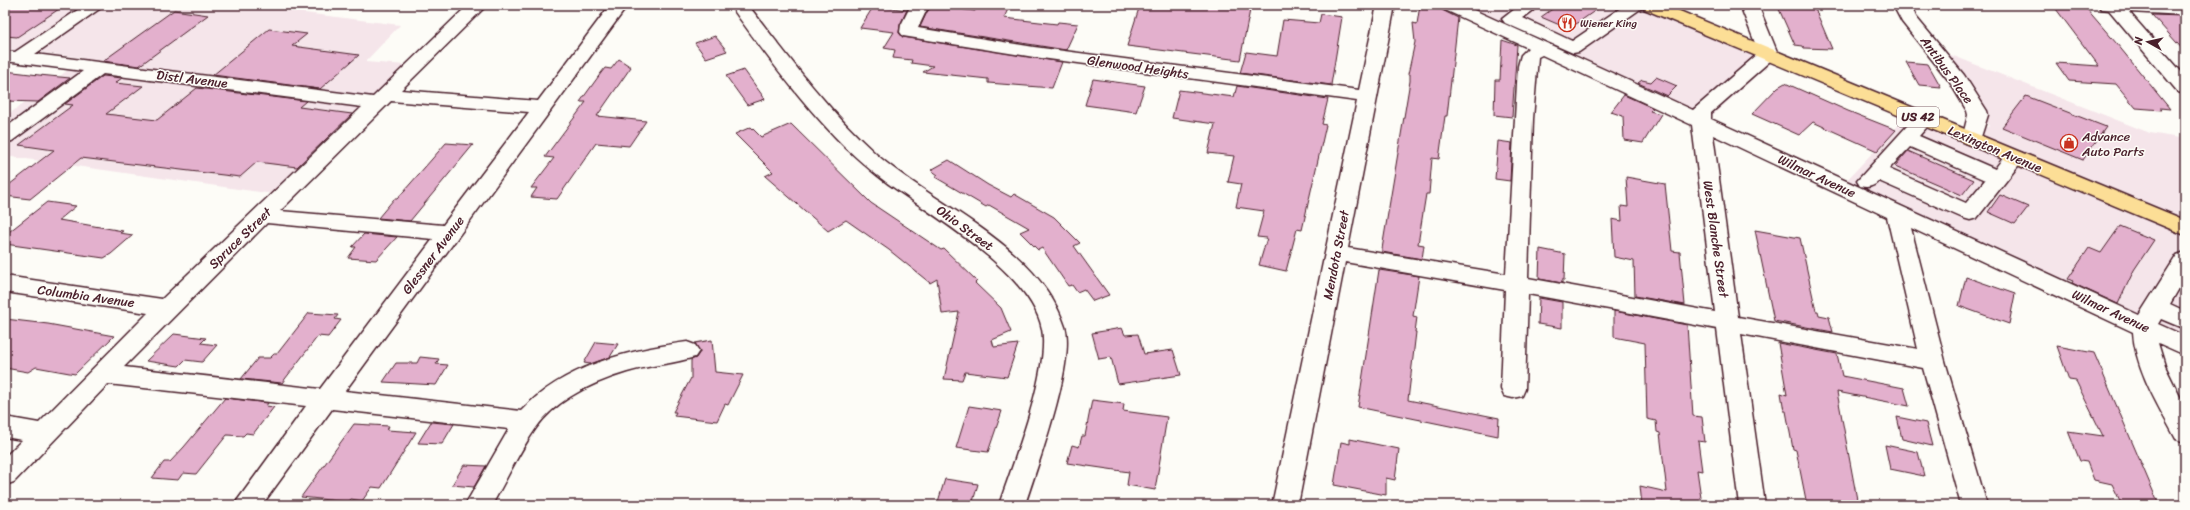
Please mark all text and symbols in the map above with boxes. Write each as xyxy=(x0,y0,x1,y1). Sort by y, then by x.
restaurant icon: Wiener King xyxy=(1557,13,1577,33)
place label: Wiener King xyxy=(1580,14,1637,33)
north arrow xyxy=(2128,22,2168,62)
street label: Antibus Place xyxy=(1914,30,1980,109)
text: N xyxy=(2129,35,2149,47)
street label: Glenwood Heights xyxy=(1086,48,1190,86)
street label: Distl Avenue xyxy=(155,63,229,95)
road number: US 42 xyxy=(1897,107,1939,127)
street label: Lexington Avenue xyxy=(1944,119,2046,179)
place label: Advance Auto Parts xyxy=(2081,125,2145,163)
shop icon: Advance Auto Parts xyxy=(2059,133,2079,153)
street label: Wilmar Avenue xyxy=(1774,148,1860,204)
street label: West Blanche Street xyxy=(1696,179,1736,300)
street label: Ohio Street xyxy=(931,199,999,257)
street label: Spruce Street xyxy=(203,201,278,274)
street label: Mendota Street xyxy=(1316,208,1356,302)
street label: Glessner Avenue xyxy=(396,210,471,299)
street label: Columbia Avenue xyxy=(36,278,136,314)
street label: Wilmar Avenue xyxy=(2068,283,2154,339)

